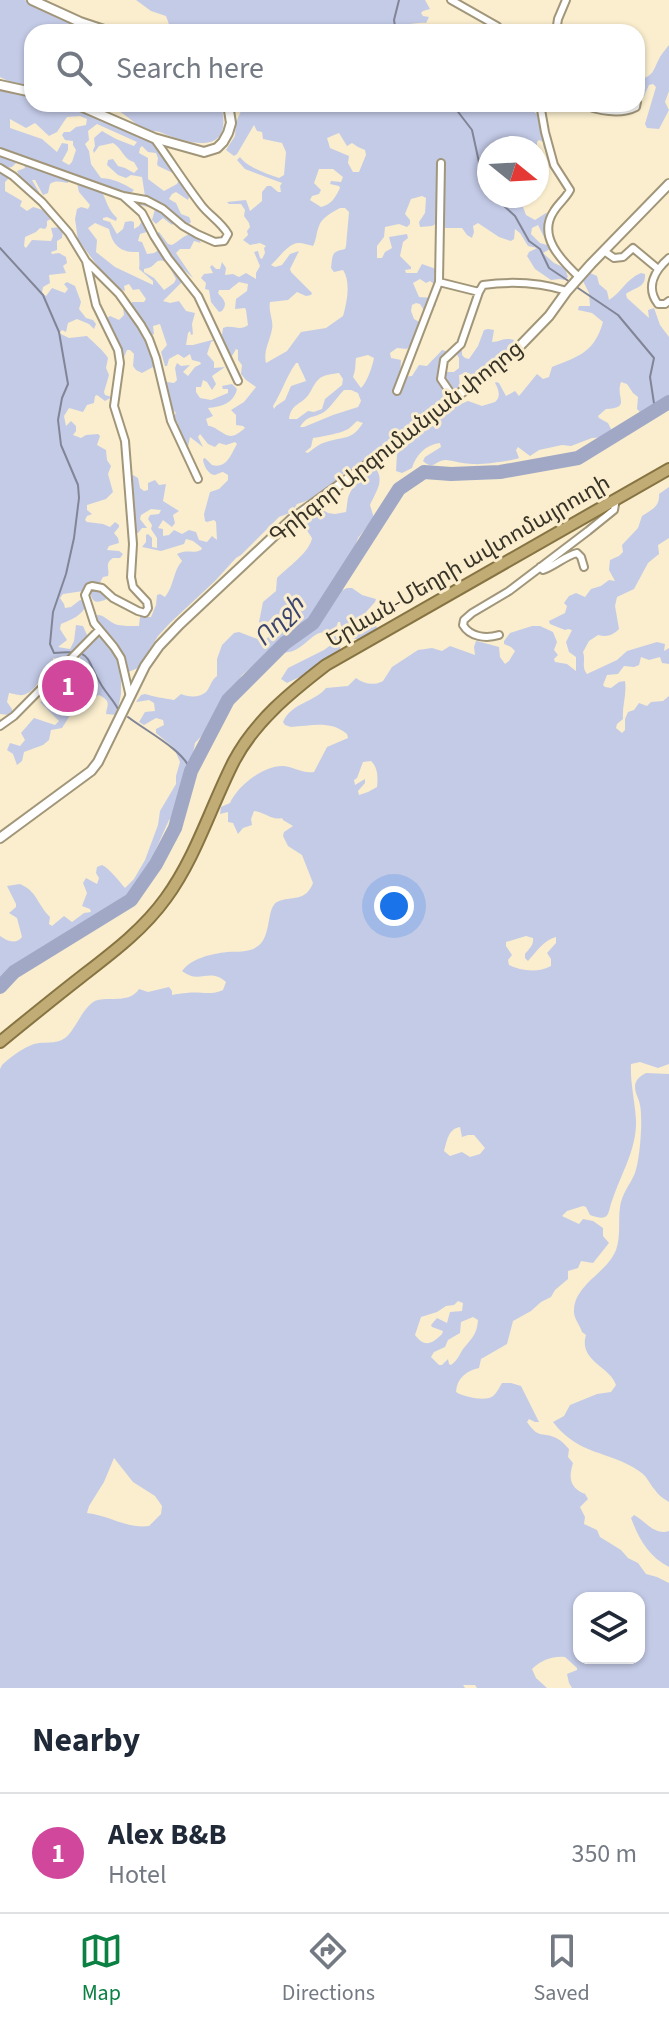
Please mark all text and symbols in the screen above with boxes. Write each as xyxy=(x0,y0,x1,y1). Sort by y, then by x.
search box xyxy=(24,24,645,112)
icon: search xyxy=(52,46,96,90)
text: Search here xyxy=(116,47,264,90)
north arrow xyxy=(477,136,549,208)
street label: Գրիգոր Արզումանյան փողոց xyxy=(262,333,530,551)
street label: Երևան-Մեղրի ավտոմայրուղի xyxy=(320,466,616,656)
water label: Ողջի xyxy=(246,587,313,654)
pin: 1 xyxy=(42,656,94,716)
your location xyxy=(374,886,414,926)
map controls xyxy=(573,1592,645,1664)
button: layers xyxy=(573,1592,645,1664)
text: Nearby xyxy=(32,1716,140,1765)
text: Alex B&B xyxy=(108,1813,227,1856)
text: 1 xyxy=(51,1835,65,1872)
text: 350 m xyxy=(571,1835,637,1872)
text: Hotel xyxy=(108,1856,167,1893)
tab: Map xyxy=(79,1929,123,2009)
tab: Directions xyxy=(282,1929,375,2009)
tab: Saved xyxy=(534,1929,590,2009)

